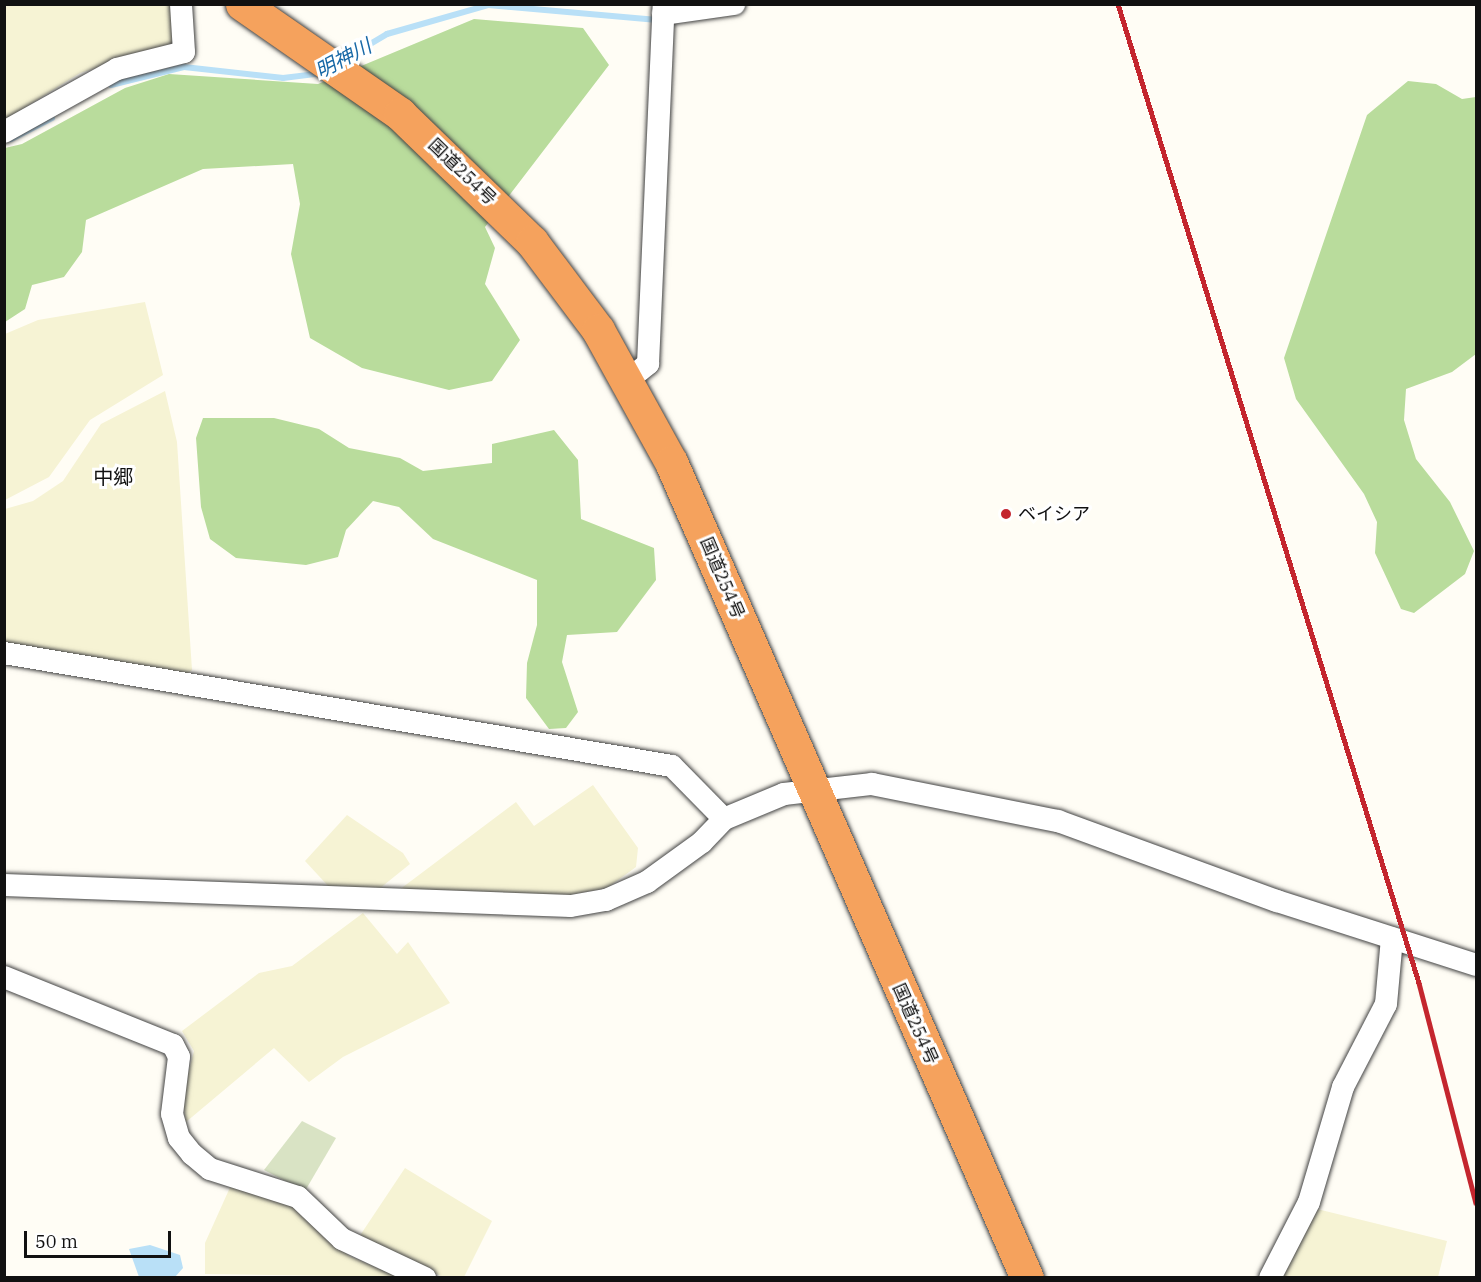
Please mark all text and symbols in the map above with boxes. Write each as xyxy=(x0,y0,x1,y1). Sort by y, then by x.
water label: 明神川 xyxy=(311,33,375,83)
street label: 国道254号 xyxy=(423,134,501,210)
district label: 中郷 xyxy=(93,464,133,488)
place label: ベイシア xyxy=(1018,503,1090,525)
marker: ベイシア xyxy=(999,507,1013,521)
street label: 国道254号 xyxy=(695,534,749,622)
street label: 国道254号 xyxy=(888,980,942,1068)
scale bar xyxy=(27,1219,174,1257)
text: 50 m xyxy=(35,1230,78,1253)

